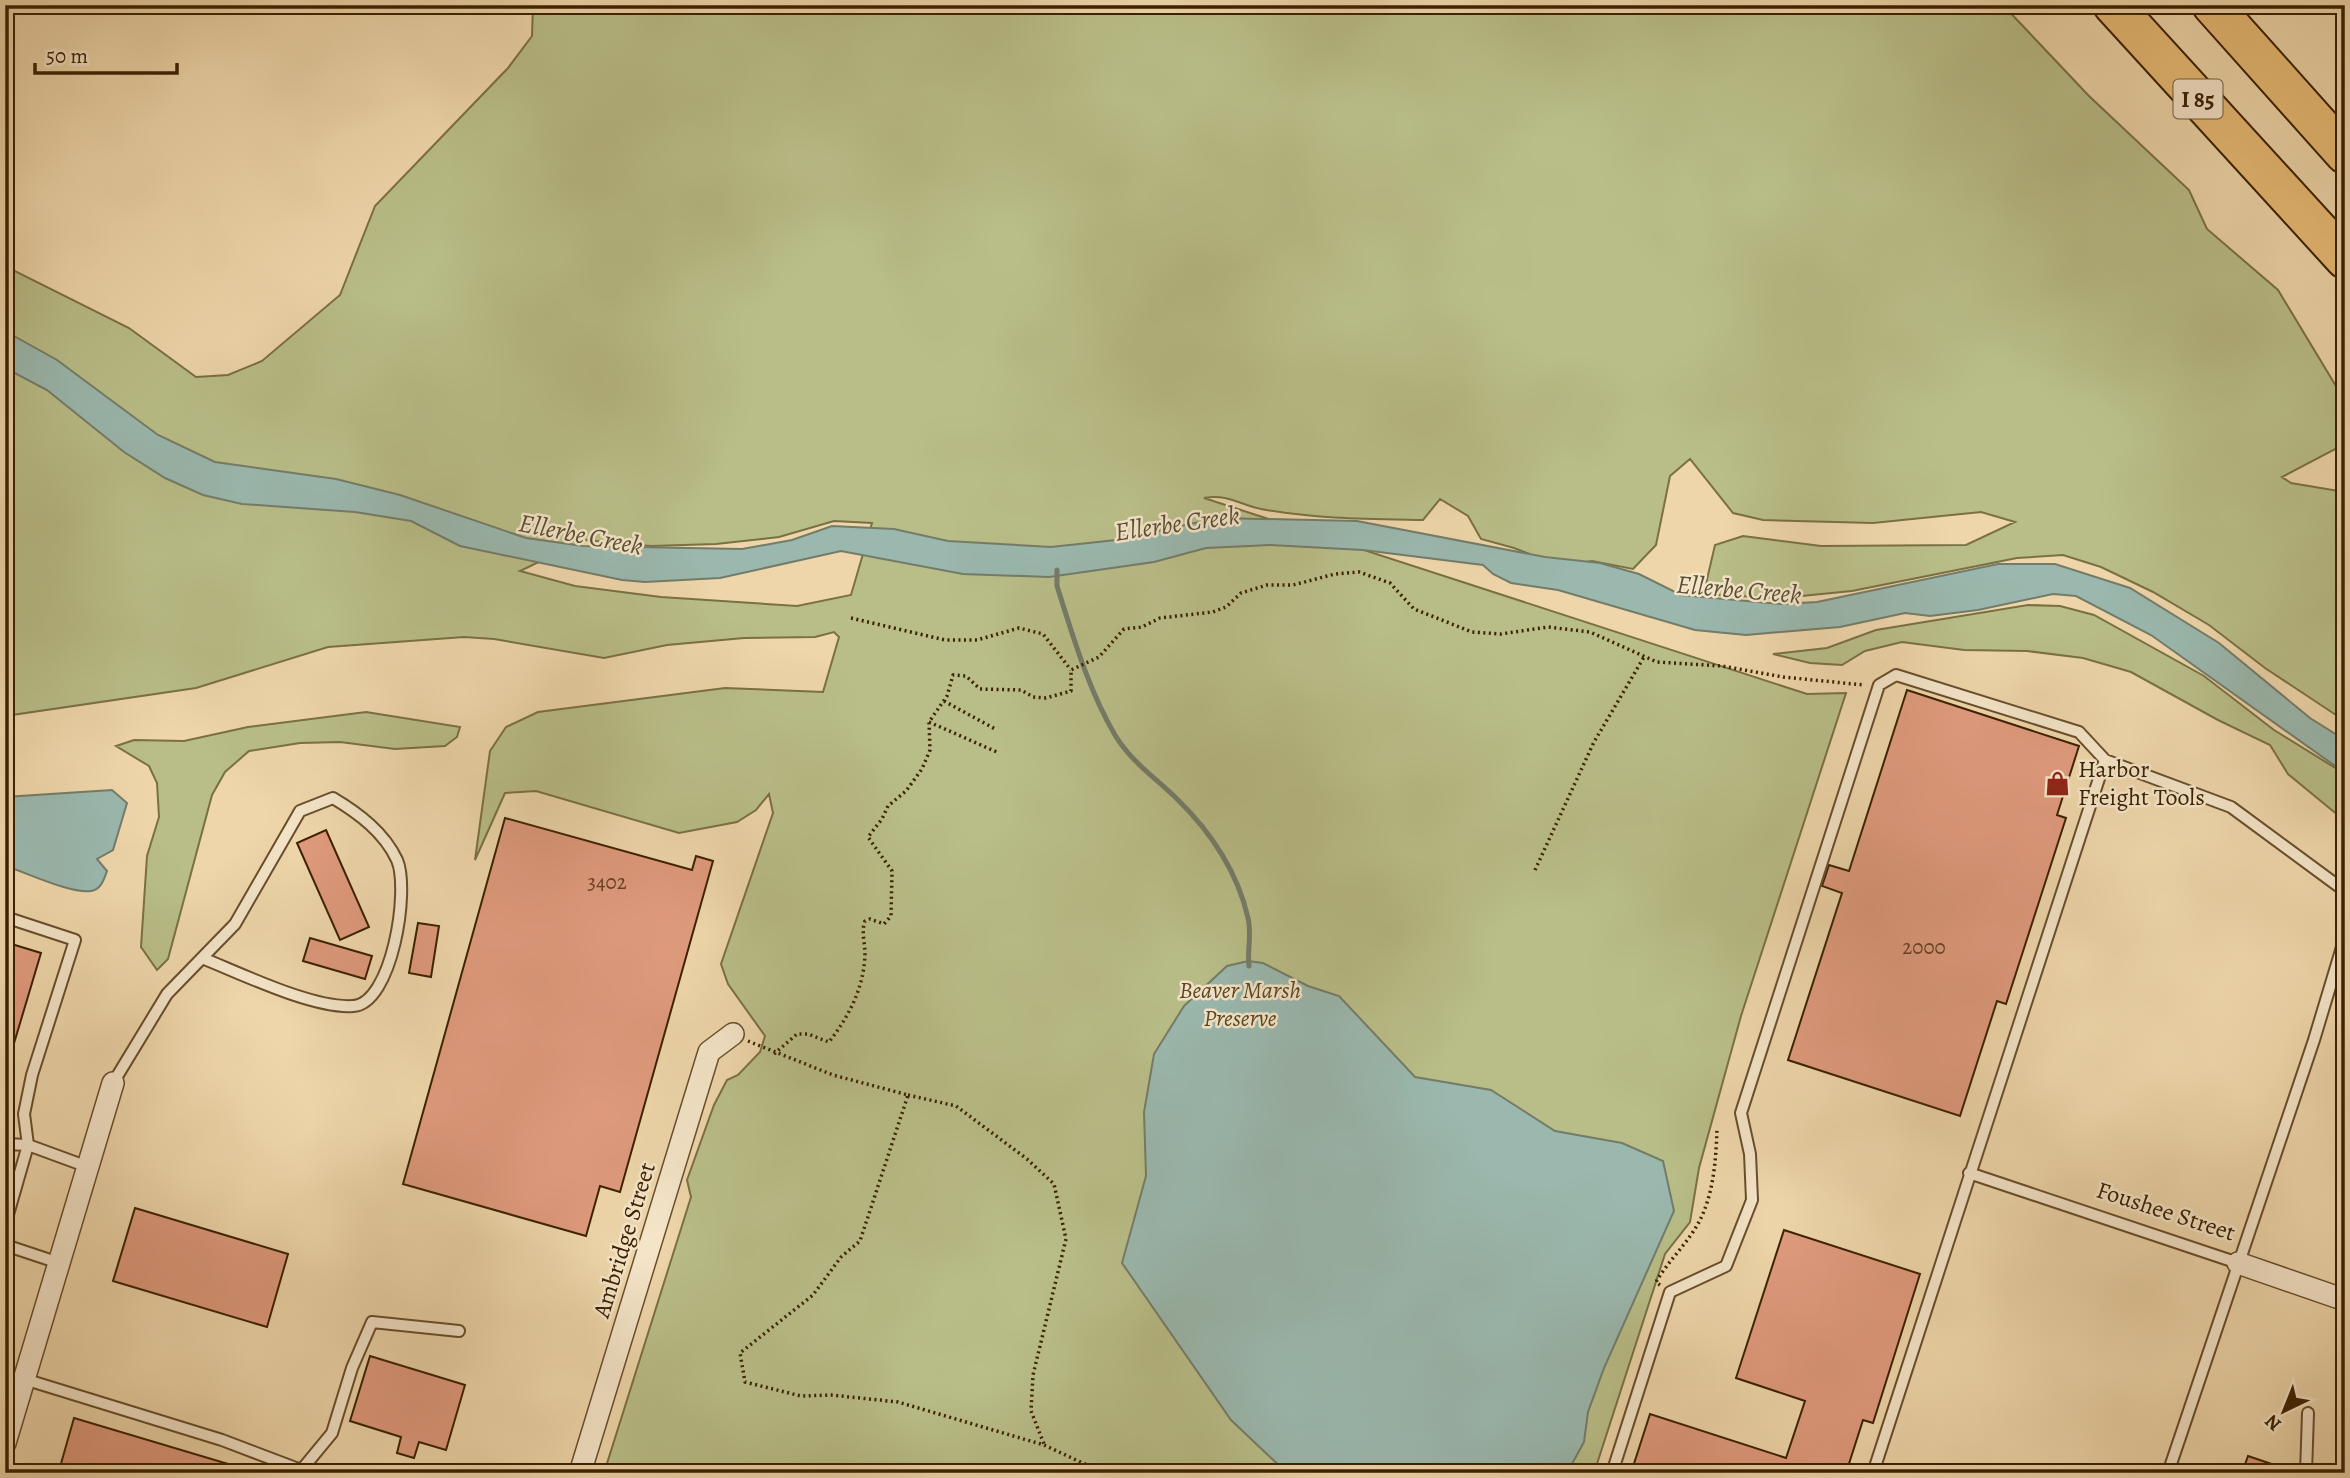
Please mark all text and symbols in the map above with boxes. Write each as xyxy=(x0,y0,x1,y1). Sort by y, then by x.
scale bar xyxy=(35,32,177,76)
text: 50 m xyxy=(46,42,88,70)
road number: I 85 xyxy=(2174,80,2222,118)
water label: Ellerbe Creek xyxy=(1112,497,1242,550)
water label: Ellerbe Creek xyxy=(516,505,646,564)
water label: Ellerbe Creek xyxy=(1675,567,1803,612)
place label: Harbor Freight Tools xyxy=(2078,753,2205,813)
shop icon: Harbor Freight Tools xyxy=(2044,769,2072,797)
house number: 3402 xyxy=(587,868,627,896)
house number: 2000 xyxy=(1902,933,1946,961)
park label: Beaver Marsh Preserve xyxy=(1179,974,1301,1034)
street label: Ambridge Street xyxy=(585,1158,663,1323)
street label: Foushee Street xyxy=(2093,1174,2239,1248)
north arrow xyxy=(2248,1376,2318,1446)
text: N xyxy=(2259,1408,2287,1437)

